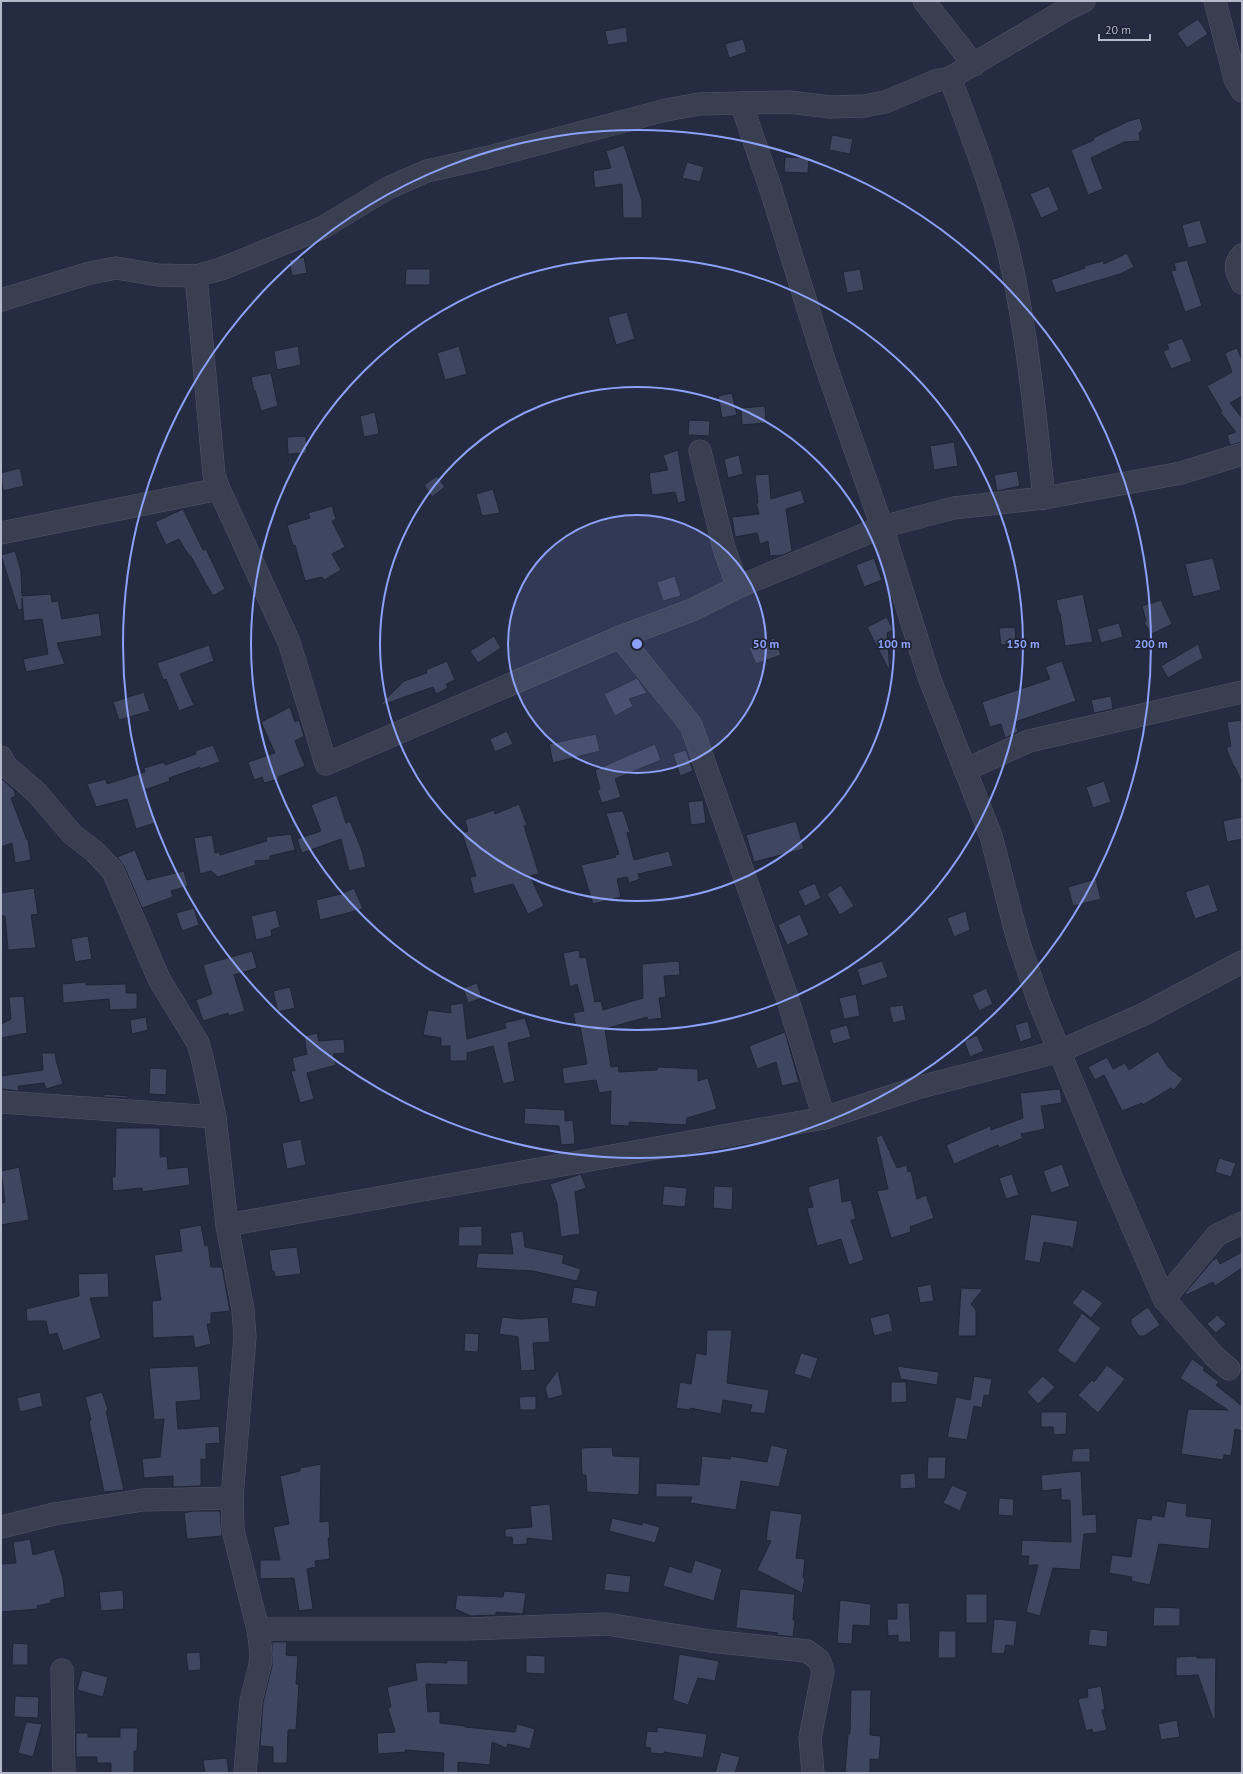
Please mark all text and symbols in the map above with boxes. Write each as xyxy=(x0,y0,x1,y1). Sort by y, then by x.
scale bar xyxy=(1099,16,1150,42)
text: 20 m xyxy=(1105,22,1131,37)
text: 50 m xyxy=(753,636,779,651)
text: 100 m xyxy=(877,636,911,651)
text: 150 m xyxy=(1006,636,1040,651)
text: 200 m xyxy=(1134,636,1168,651)
centre of rings xyxy=(630,637,644,651)

